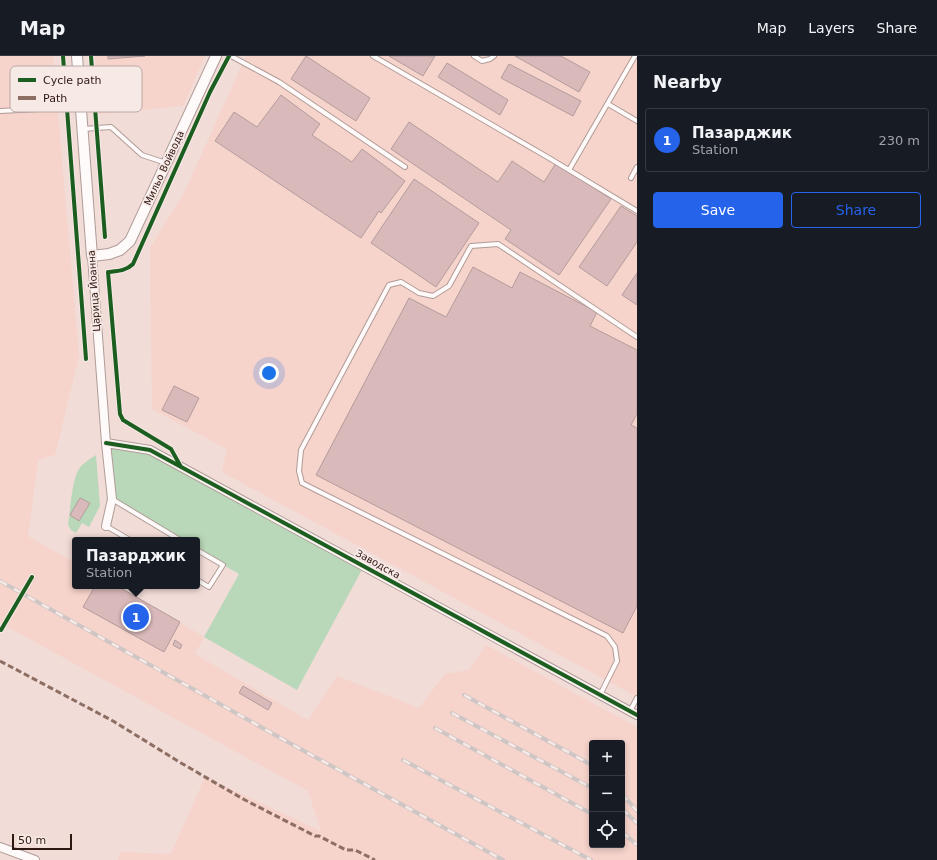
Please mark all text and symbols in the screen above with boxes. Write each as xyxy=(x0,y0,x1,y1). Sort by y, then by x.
text: Map xyxy=(20,17,65,39)
text: Map xyxy=(757,20,786,36)
text: Layers xyxy=(808,20,855,36)
text: Share xyxy=(877,20,917,36)
legend xyxy=(10,66,142,112)
text: Nearby xyxy=(653,72,722,92)
text: Cycle path xyxy=(43,74,102,87)
text: Path xyxy=(43,92,67,105)
text: Пазарджик xyxy=(692,124,792,142)
street label: Мильо Войвода xyxy=(142,129,186,207)
text: 1 xyxy=(662,133,672,148)
text: 230 m xyxy=(878,133,920,148)
text: Station xyxy=(692,142,738,157)
button: Save xyxy=(653,192,783,228)
button: Share xyxy=(791,192,921,228)
street label: Царица Йоанна xyxy=(85,250,102,332)
your location xyxy=(259,363,279,383)
popup xyxy=(72,537,200,589)
text: Пазарджик xyxy=(86,547,186,565)
street label: Заводска xyxy=(354,547,402,581)
text: Station xyxy=(86,565,132,580)
pin: 1 xyxy=(123,602,149,632)
map controls xyxy=(589,740,625,848)
button: + xyxy=(589,740,625,776)
button: − xyxy=(589,776,625,812)
button: locate xyxy=(589,812,625,848)
scale bar xyxy=(12,832,72,851)
text: 50 m xyxy=(18,834,46,847)

